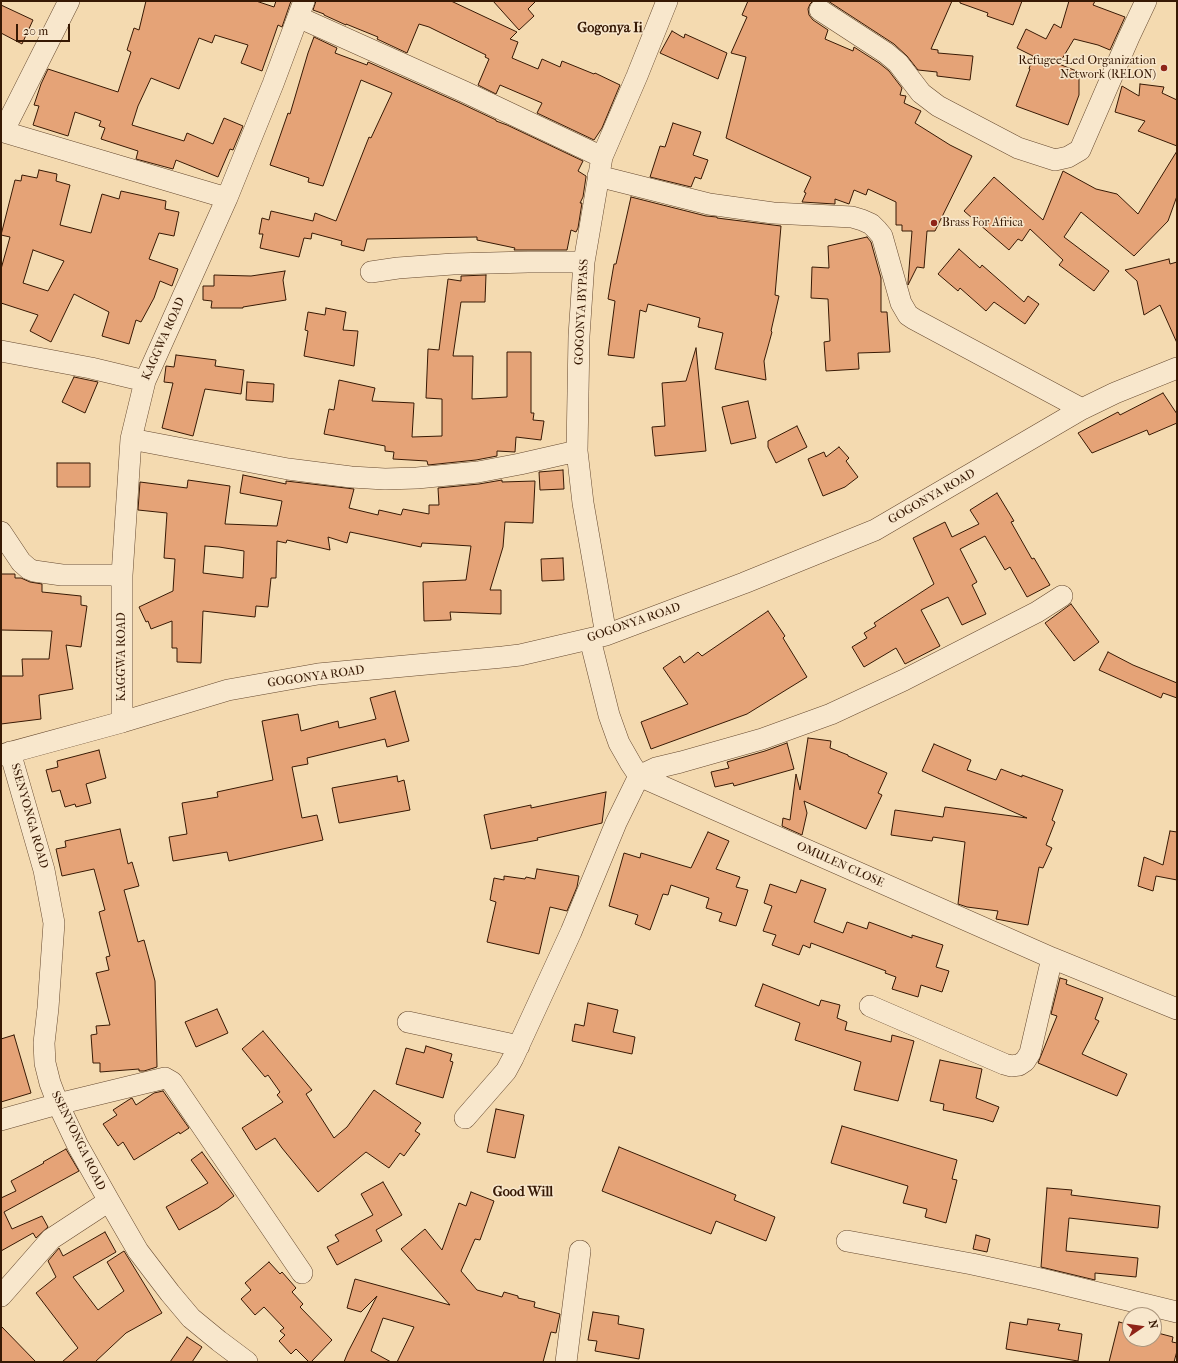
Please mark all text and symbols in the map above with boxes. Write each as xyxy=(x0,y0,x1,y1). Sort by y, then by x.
scale bar xyxy=(18,16,72,42)
district label: Gogonya Ii xyxy=(577,21,643,37)
text: 20 m xyxy=(23,24,48,38)
place label: Refugee-Led Organization Network (RELON) xyxy=(1018,54,1156,82)
marker: Refugee-Led Organization Network (RELON) xyxy=(1159,63,1169,73)
place label: Brass For Africa xyxy=(942,216,1023,230)
marker: Brass For Africa xyxy=(929,218,939,228)
street label: GOGONYA BYPASS xyxy=(572,259,592,365)
street label: KAGGWA ROAD xyxy=(139,295,189,383)
street label: GOGONYA ROAD xyxy=(886,466,978,528)
street label: GOGONYA ROAD xyxy=(585,600,683,646)
street label: KAGGWA ROAD xyxy=(115,612,129,702)
street label: GOGONYA ROAD xyxy=(267,663,365,691)
street label: SSENYONGA ROAD xyxy=(7,762,51,870)
street label: OMULEN CLOSE xyxy=(794,839,886,891)
street label: SSENYONGA ROAD xyxy=(48,1089,108,1193)
district label: Good Will xyxy=(493,1185,553,1201)
north arrow xyxy=(1122,1307,1162,1347)
text: N xyxy=(1146,1319,1160,1330)

